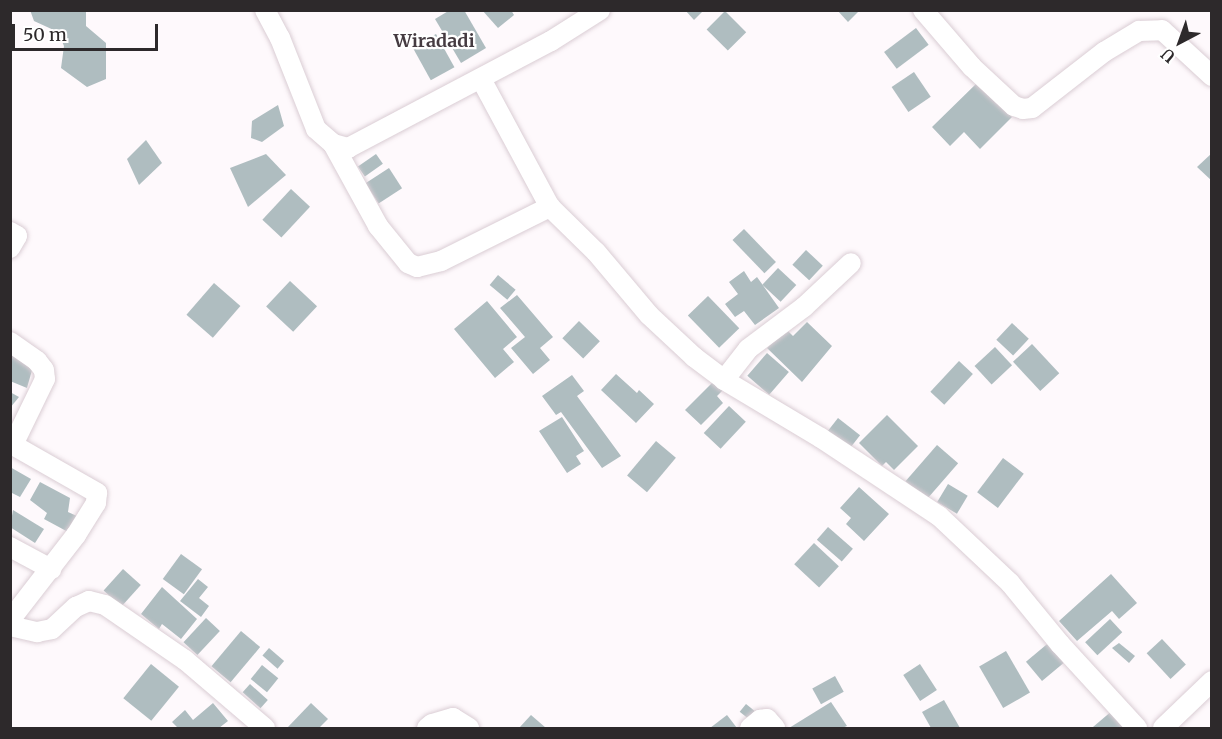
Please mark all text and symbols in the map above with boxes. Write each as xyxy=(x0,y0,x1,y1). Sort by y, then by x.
scale bar xyxy=(15,12,160,50)
north arrow xyxy=(1150,12,1210,72)
text: 50 m xyxy=(23,23,67,46)
district label: Wiradadi xyxy=(393,30,475,52)
text: U xyxy=(1157,44,1179,67)

